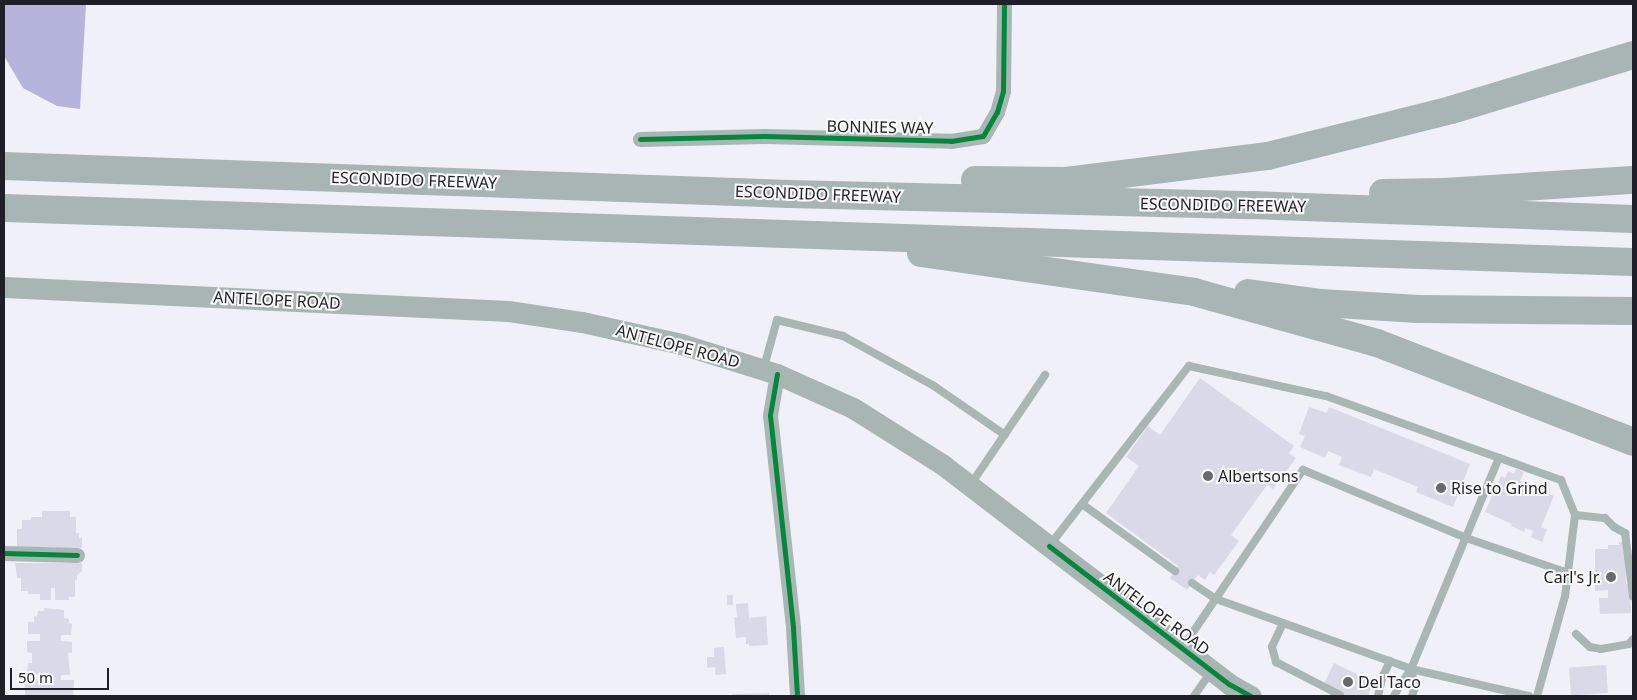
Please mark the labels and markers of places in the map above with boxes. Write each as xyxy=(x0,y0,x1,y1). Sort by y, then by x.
place label: Albertsons xyxy=(1218,466,1298,486)
marker: Albertsons xyxy=(1202,470,1214,482)
place label: Rise to Grind xyxy=(1451,478,1548,498)
marker: Rise to Grind xyxy=(1435,482,1447,494)
place label: Carl's Jr. xyxy=(1544,567,1601,587)
marker: Carl's Jr. xyxy=(1605,571,1617,583)
place label: Del Taco xyxy=(1358,672,1421,692)
marker: Del Taco xyxy=(1342,676,1354,688)

